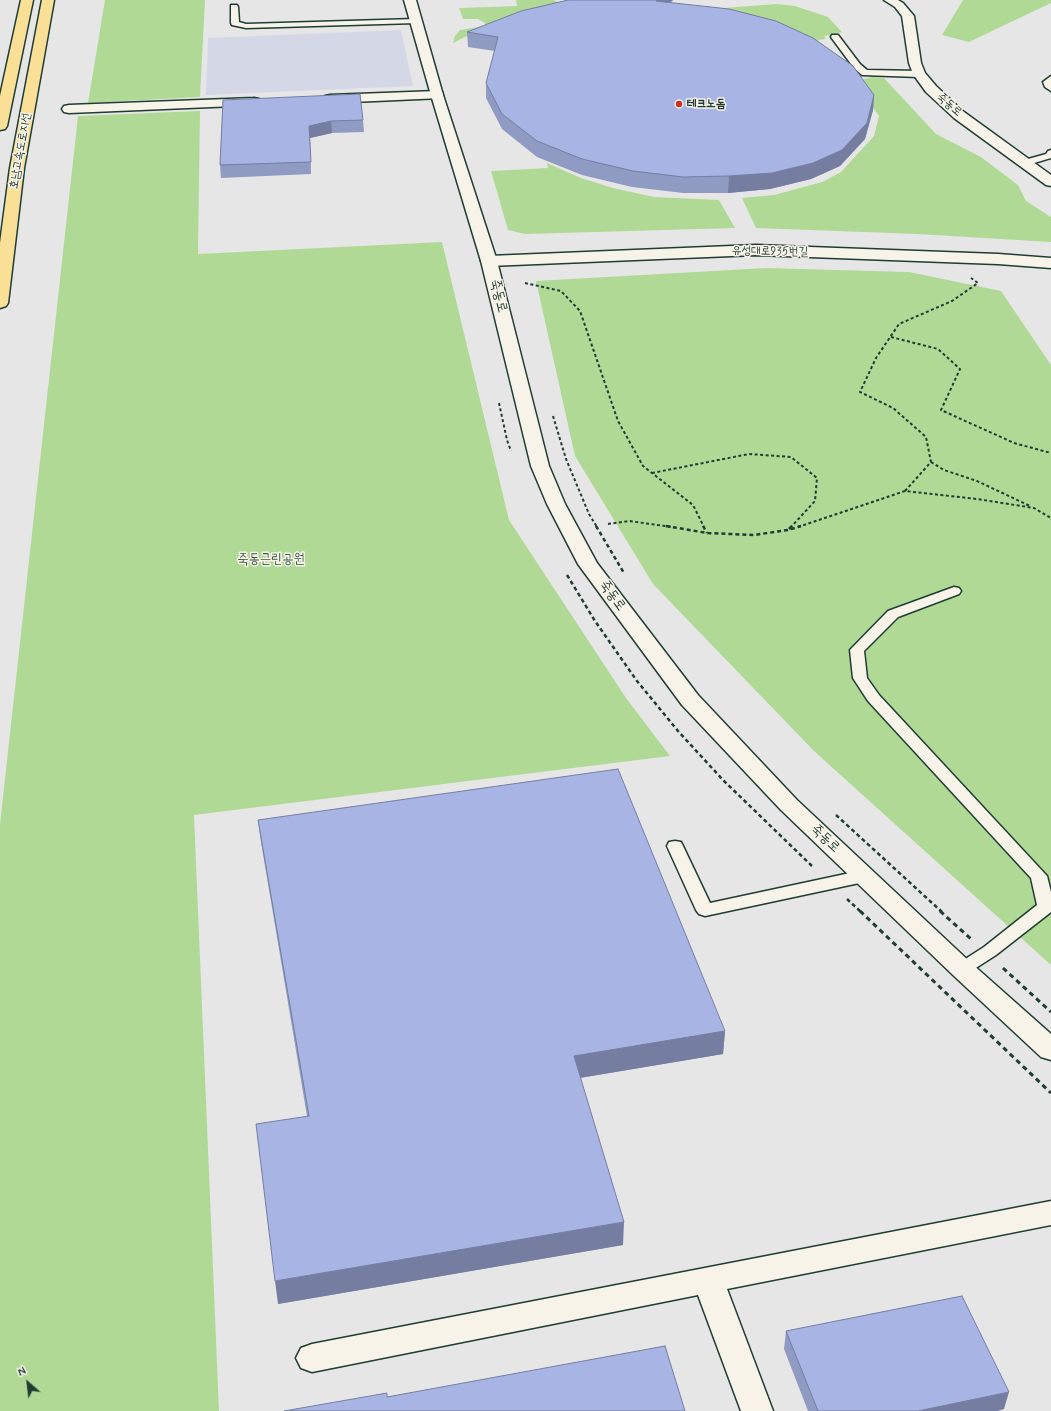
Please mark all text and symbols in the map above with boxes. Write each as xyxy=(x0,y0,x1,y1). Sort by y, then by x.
street label: 죽동로 xyxy=(933,90,965,120)
place label: 테크노돔 xyxy=(687,97,726,111)
marker: 테크노돔 xyxy=(674,99,684,109)
street label: 호남고속도로지선 xyxy=(7,112,35,190)
street label: 유성대로935번길 xyxy=(732,244,808,260)
street label: 죽동로 xyxy=(486,278,510,314)
park label: 죽동근린공원 xyxy=(237,552,305,568)
street label: 죽동로 xyxy=(595,577,629,615)
street label: 죽동로 xyxy=(807,821,843,857)
north arrow xyxy=(8,1363,48,1403)
text: N xyxy=(16,1365,29,1380)

